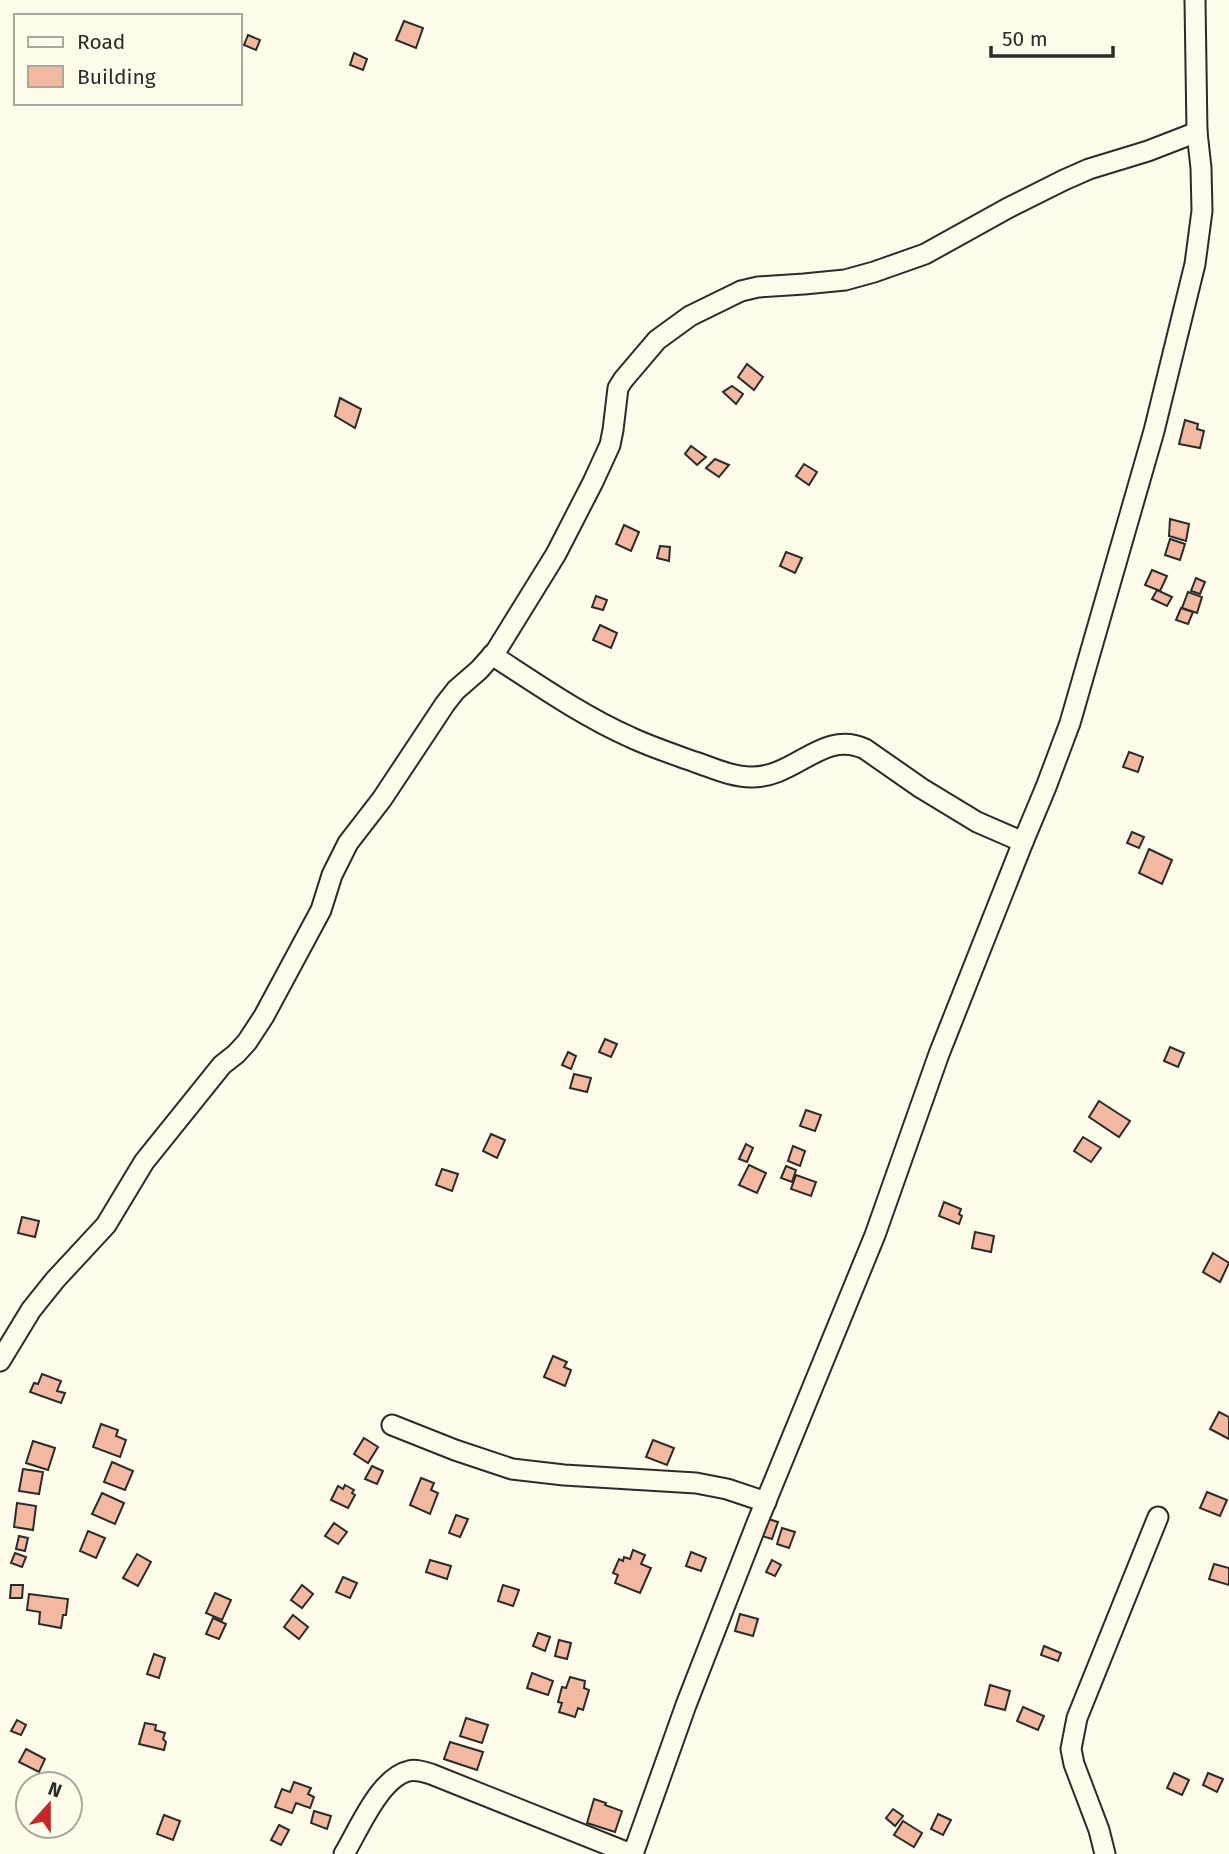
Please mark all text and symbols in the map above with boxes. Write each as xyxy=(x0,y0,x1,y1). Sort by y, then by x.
legend xyxy=(14,14,242,105)
scale bar xyxy=(991,14,1114,58)
text: 50 m xyxy=(1002,26,1048,52)
text: Road xyxy=(77,29,125,55)
text: Building xyxy=(77,64,156,90)
north arrow xyxy=(14,1770,84,1840)
text: N xyxy=(45,1777,65,1803)

